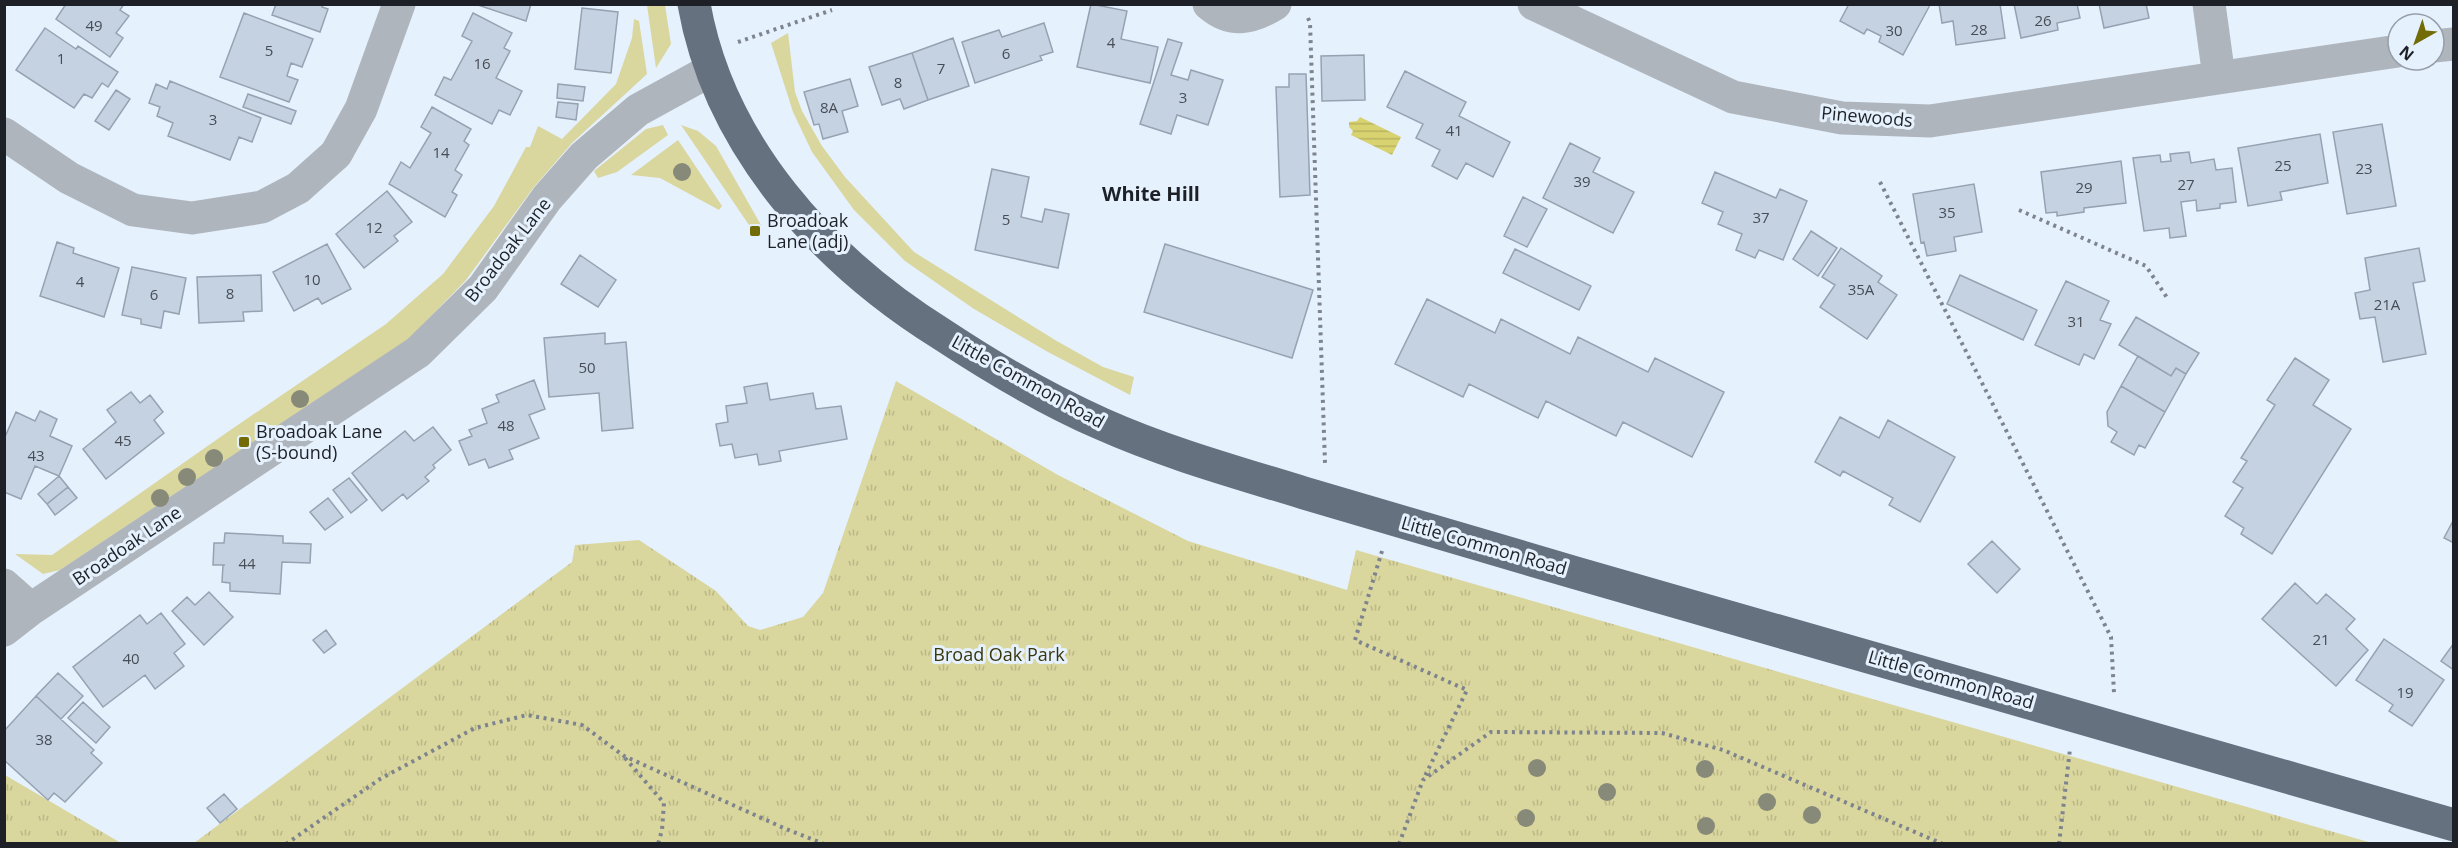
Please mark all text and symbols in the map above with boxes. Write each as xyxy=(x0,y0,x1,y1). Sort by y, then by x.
house number: 26 xyxy=(2034,10,2052,30)
north arrow xyxy=(2386,12,2446,72)
house number: 49 xyxy=(85,15,103,35)
house number: 28 xyxy=(1970,19,1988,39)
house number: 30 xyxy=(1885,20,1903,40)
house number: 4 xyxy=(1107,32,1116,52)
house number: 5 xyxy=(265,40,273,60)
text: N xyxy=(2394,41,2418,66)
house number: 6 xyxy=(1002,43,1010,63)
house number: 1 xyxy=(57,48,65,68)
house number: 16 xyxy=(473,53,491,73)
house number: 7 xyxy=(937,58,945,78)
house number: 8 xyxy=(894,72,902,92)
house number: 3 xyxy=(1179,87,1187,107)
house number: 8A xyxy=(820,97,839,117)
street label: Pinewoods xyxy=(1820,100,1914,132)
house number: 3 xyxy=(209,109,217,129)
house number: 41 xyxy=(1445,120,1463,140)
house number: 14 xyxy=(432,142,450,162)
house number: 25 xyxy=(2274,155,2292,175)
house number: 23 xyxy=(2355,158,2373,178)
house number: 39 xyxy=(1573,171,1591,191)
house number: 27 xyxy=(2177,174,2195,194)
house number: 29 xyxy=(2075,177,2093,197)
district label: White Hill xyxy=(1102,180,1200,207)
street label: Broadoak Lane xyxy=(459,192,556,307)
house number: 35 xyxy=(1938,202,1956,222)
house number: 37 xyxy=(1752,207,1770,227)
place label: Broadoak Lane (adj) xyxy=(767,208,849,253)
house number: 5 xyxy=(1002,209,1010,229)
house number: 12 xyxy=(365,217,383,237)
marker: Broadoak Lane (adj) xyxy=(748,224,762,238)
house number: 10 xyxy=(303,269,321,289)
house number: 4 xyxy=(76,271,85,291)
house number: 35A xyxy=(1848,279,1875,299)
house number: 8 xyxy=(226,283,234,303)
house number: 6 xyxy=(150,284,158,304)
house number: 21A xyxy=(2374,294,2401,314)
house number: 31 xyxy=(2067,311,2085,331)
street label: Little Common Road xyxy=(948,329,1109,433)
house number: 50 xyxy=(578,357,596,377)
house number: 48 xyxy=(497,415,515,435)
place label: Broadoak Lane (S-bound) xyxy=(256,419,382,464)
house number: 45 xyxy=(114,430,132,450)
marker: Broadoak Lane (S-bound) xyxy=(237,435,251,449)
house number: 43 xyxy=(27,445,45,465)
street label: Broadoak Lane xyxy=(67,500,186,590)
street label: Little Common Road xyxy=(1399,510,1570,580)
house number: 44 xyxy=(238,553,256,573)
house number: 21 xyxy=(2312,629,2330,649)
park label: Broad Oak Park xyxy=(933,642,1065,666)
street label: Little Common Road xyxy=(1866,644,2037,714)
house number: 40 xyxy=(122,648,140,668)
house number: 19 xyxy=(2396,682,2414,702)
house number: 38 xyxy=(35,729,53,749)

